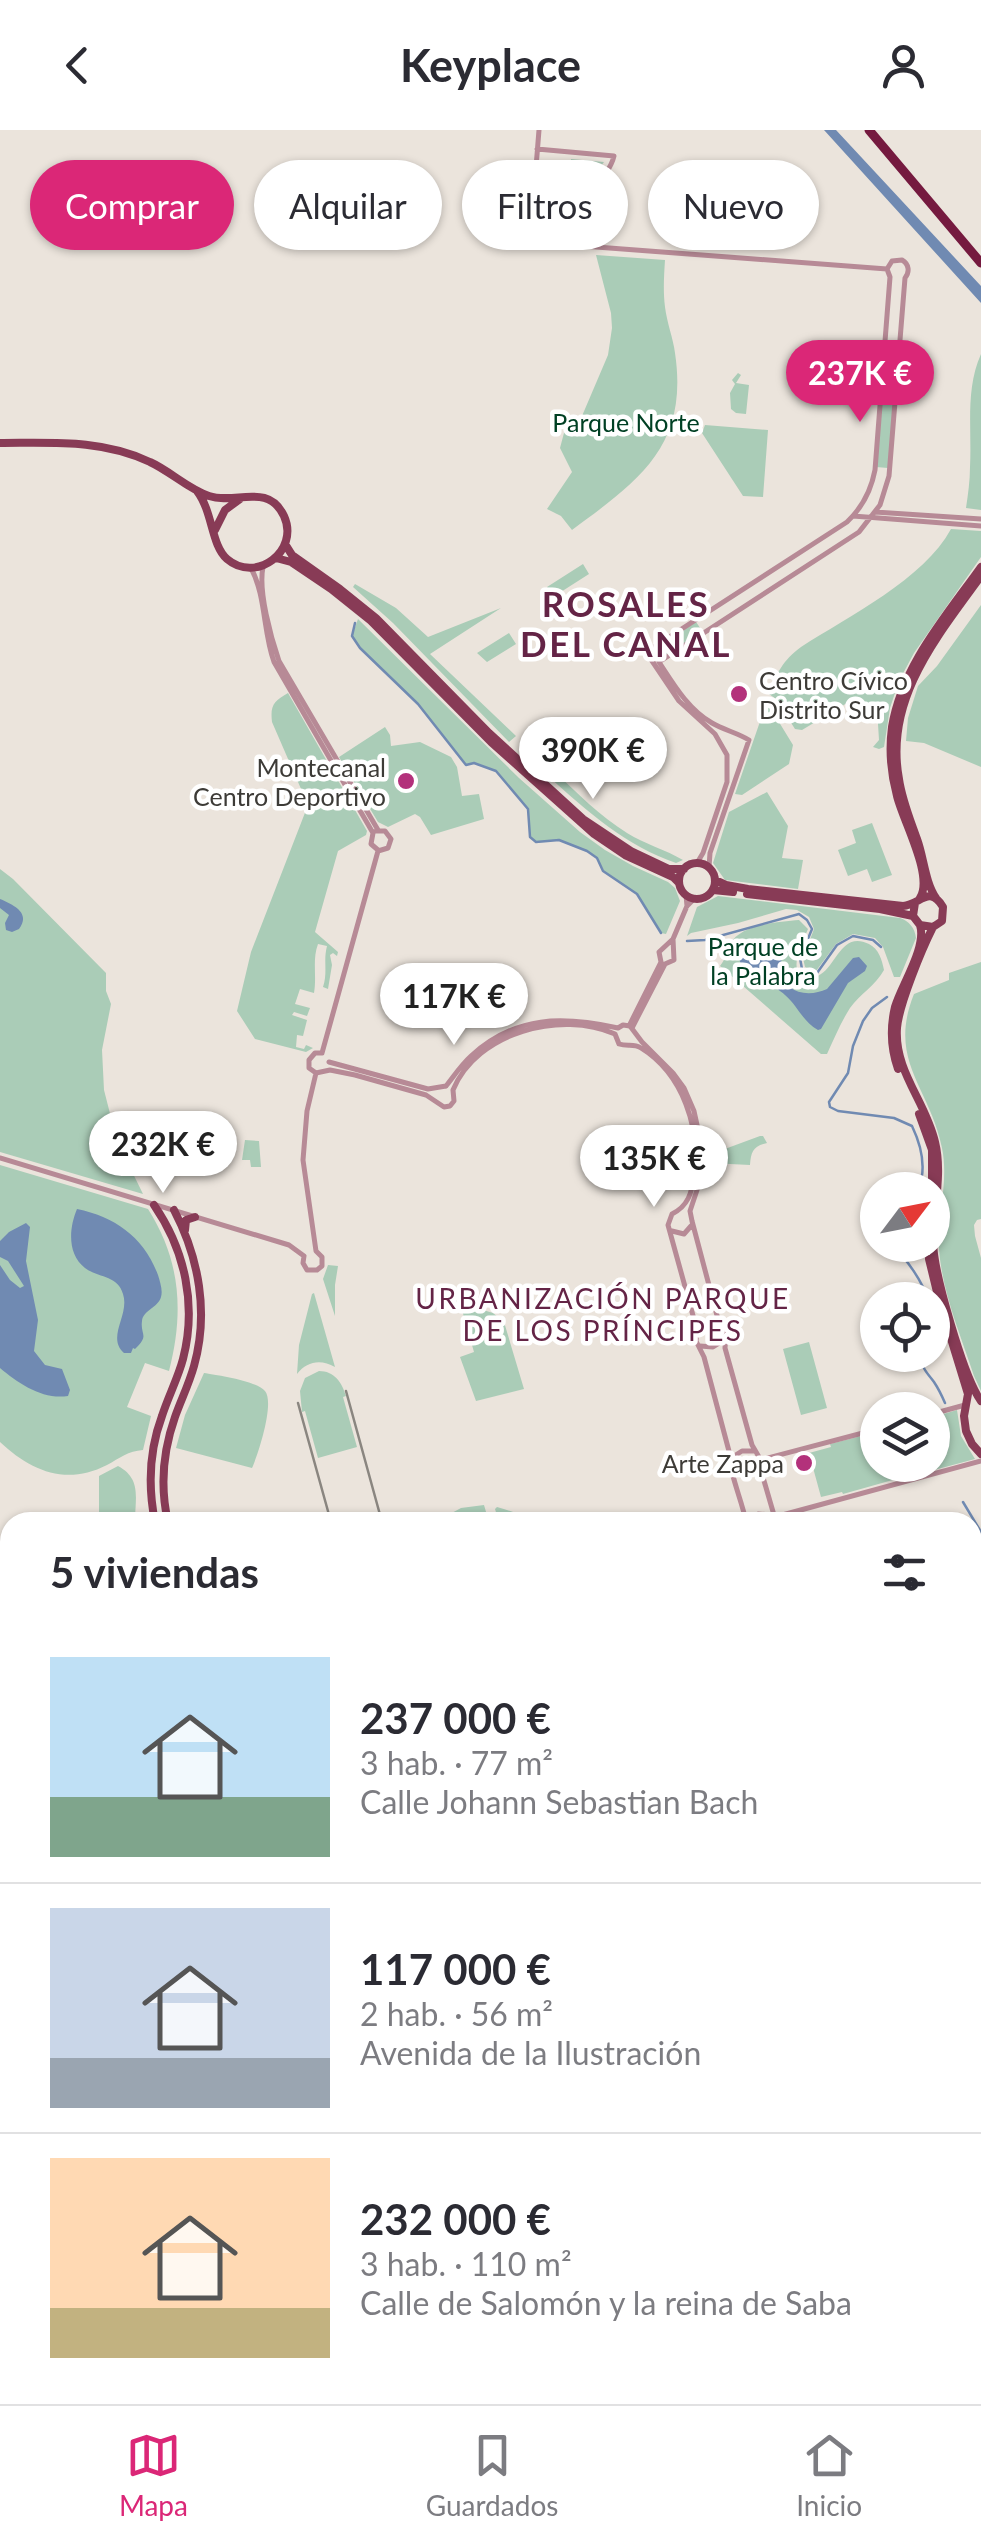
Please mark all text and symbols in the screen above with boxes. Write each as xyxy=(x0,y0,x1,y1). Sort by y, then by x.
icon: back xyxy=(50,38,105,93)
text: Keyplace xyxy=(400,38,581,92)
icon: person xyxy=(876,38,931,93)
chip: Comprar xyxy=(30,160,234,250)
chip: Alquilar xyxy=(254,160,442,250)
chip: Filtros xyxy=(462,160,628,250)
chip: Nuevo xyxy=(648,160,819,250)
pin: 237K € xyxy=(779,340,941,425)
text: 237K € xyxy=(808,353,912,392)
park label: Parque Norte xyxy=(552,407,700,437)
district label: ROSALES DEL CANAL xyxy=(520,582,732,664)
place label: Centro Cívico Distrito Sur xyxy=(759,665,908,724)
marker: Centro Cívico Distrito Sur xyxy=(728,683,750,705)
pin: 390K € xyxy=(512,717,674,802)
text: 390K € xyxy=(541,730,645,769)
place label: Montecanal Centro Deportivo xyxy=(193,752,386,811)
marker: Montecanal Centro Deportivo xyxy=(395,770,417,792)
park label: Parque de la Palabra xyxy=(708,931,818,990)
pin: 117K € xyxy=(373,963,535,1048)
text: 117K € xyxy=(402,976,506,1015)
pin: 232K € xyxy=(82,1111,244,1196)
text: 232K € xyxy=(111,1124,215,1163)
pin: 135K € xyxy=(573,1125,735,1210)
text: 135K € xyxy=(602,1138,706,1177)
north arrow xyxy=(860,1172,950,1262)
map controls xyxy=(860,1172,950,1482)
district label: URBANIZACIÓN PARQUE DE LOS PRÍNCIPES xyxy=(415,1281,791,1347)
button: locate xyxy=(860,1282,950,1372)
button: layers xyxy=(860,1392,950,1482)
place label: Arte Zappa xyxy=(662,1448,784,1478)
marker: Arte Zappa xyxy=(793,1452,815,1474)
icon: filters xyxy=(877,1545,932,1600)
text: 5 viviendas xyxy=(50,1547,259,1597)
text: 237 000 € xyxy=(360,1693,551,1743)
icon: home xyxy=(130,1697,250,1817)
text: 3 hab. · 77 m² xyxy=(360,1743,553,1782)
text: Calle Johann Sebastian Bach xyxy=(360,1782,758,1821)
text: 117 000 € xyxy=(360,1944,551,1994)
icon: home xyxy=(130,1948,250,2068)
text: 2 hab. · 56 m² xyxy=(360,1994,553,2033)
text: Avenida de la Ilustración xyxy=(360,2033,701,2072)
text: 232 000 € xyxy=(360,2194,551,2244)
icon: home xyxy=(130,2198,250,2318)
text: 3 hab. · 110 m² xyxy=(360,2244,572,2283)
text: Calle de Salomón y la reina de Saba xyxy=(360,2283,852,2322)
tab: Mapa xyxy=(119,2428,188,2522)
tab: Guardados xyxy=(426,2428,558,2522)
tab: Inicio xyxy=(796,2428,862,2522)

